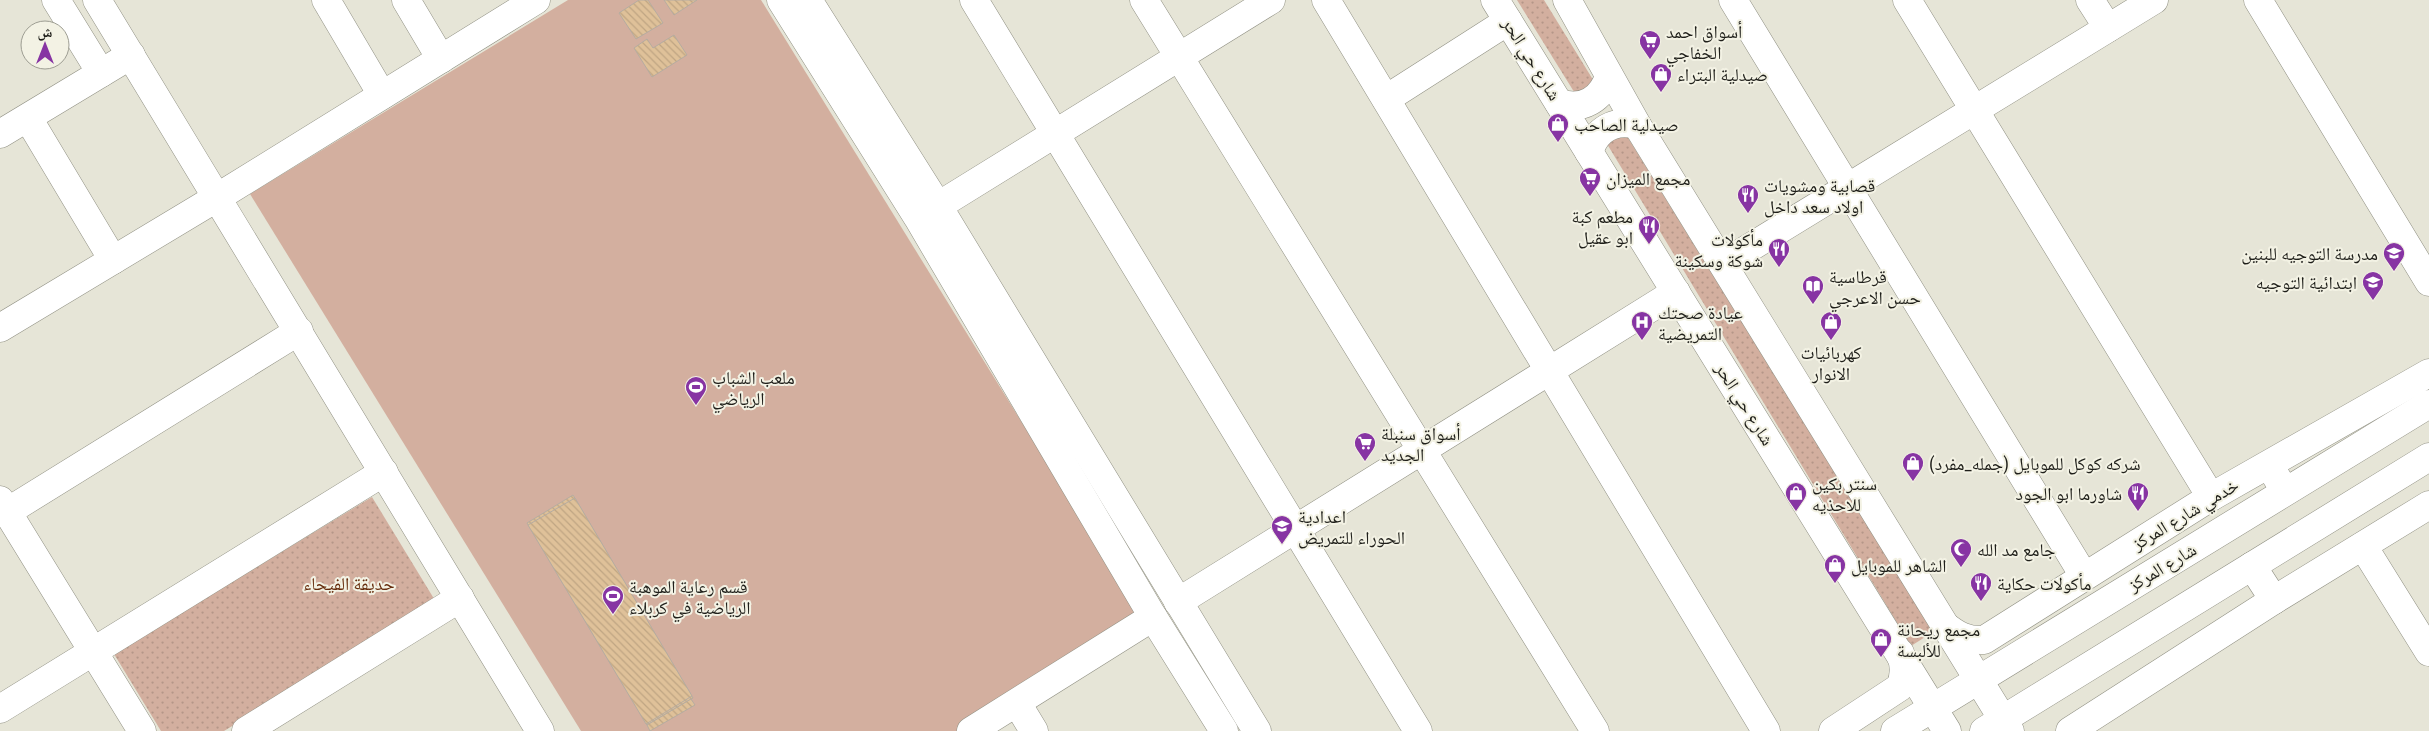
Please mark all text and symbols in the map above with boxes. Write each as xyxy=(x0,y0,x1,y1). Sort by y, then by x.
street label: شارع حي الحر xyxy=(1494,13,1566,107)
north arrow xyxy=(20,20,70,70)
place label: أسواق احمد الخفاجي xyxy=(1666,21,1742,67)
text: ش xyxy=(38,24,53,41)
supermarket icon: أسواق احمد الخفاجي xyxy=(1638,29,1662,60)
shop icon: صيدلية البتراء xyxy=(1649,62,1673,93)
place label: صيدلية البتراء xyxy=(1677,64,1768,85)
shop icon: صيدلية الصاحب xyxy=(1546,112,1570,143)
place label: صيدلية الصاحب xyxy=(1574,114,1679,135)
supermarket icon: مجمع الميزان xyxy=(1578,166,1602,197)
place label: مجمع الميزان xyxy=(1606,168,1690,191)
place label: قصابية ومشويات اولاد سعد داخل xyxy=(1764,175,1875,218)
restaurant icon: قصابية ومشويات اولاد سعد داخل xyxy=(1736,183,1760,214)
place label: مطعم كبة ابو عقيل xyxy=(1572,206,1633,249)
restaurant icon: مطعم كبة ابو عقيل xyxy=(1637,214,1661,245)
place label: مأكولات شوكة وسكينة xyxy=(1675,229,1763,271)
restaurant icon: مأكولات شوكة وسكينة xyxy=(1767,237,1791,268)
school or university icon: مدرسة التوجيه للبنين xyxy=(2382,241,2406,272)
place label: مدرسة التوجيه للبنين xyxy=(2241,243,2378,265)
place label: قرطاسية حسن الاعرجي xyxy=(1829,266,1921,312)
school or university icon: ابتدائية التوجيه xyxy=(2361,270,2385,301)
place label: ابتدائية التوجيه xyxy=(2256,272,2357,293)
library icon: قرطاسية حسن الاعرجي xyxy=(1801,274,1825,305)
place label: عيادة صحتك التمريضية xyxy=(1658,302,1743,344)
hospital icon: عيادة صحتك التمريضية xyxy=(1630,310,1654,341)
shop icon: كهربائيات الانوار xyxy=(1819,310,1843,341)
place label: كهربائيات الانوار xyxy=(1801,342,1862,384)
street label: شارع حي الحر xyxy=(1707,358,1779,452)
place label: ملعب الشباب الرياضي xyxy=(712,367,795,413)
sports icon: ملعب الشباب الرياضي xyxy=(684,375,708,406)
place label: أسواق سنبلة الجديد xyxy=(1381,423,1461,465)
supermarket icon: أسواق سنبلة الجديد xyxy=(1353,431,1377,462)
shop icon: شركه كوكل للموبايل (جمله_مفرد) xyxy=(1901,451,1925,482)
place label: شركه كوكل للموبايل (جمله_مفرد) xyxy=(1929,453,2141,475)
place label: سنتر بكين للاحذيه xyxy=(1812,473,1877,515)
street label: خدمي شارع المركز xyxy=(2127,474,2244,558)
shop icon: سنتر بكين للاحذيه xyxy=(1784,481,1808,512)
restaurant icon: شاورما ابو الجود xyxy=(2126,481,2150,512)
place label: شاورما ابو الجود xyxy=(2016,483,2122,504)
place label: اعدادية الحوراء للتمريض xyxy=(1298,506,1405,549)
school or university icon: اعدادية الحوراء للتمريض xyxy=(1270,514,1294,545)
mosque icon: جامع مد الله xyxy=(1949,537,1973,568)
street label: شارع المركز xyxy=(2123,538,2200,597)
place label: جامع مد الله xyxy=(1977,539,2055,562)
shop icon: الشاهر للموبايل xyxy=(1823,553,1847,584)
place label: الشاهر للموبايل xyxy=(1851,555,1947,577)
restaurant icon: مأكولات حكاية xyxy=(1969,571,1993,602)
park label: حديقة الفيحاء xyxy=(303,573,395,594)
place label: مأكولات حكاية xyxy=(1997,573,2092,594)
place label: قسم رعاية الموهبة الرياضية في كربلاء xyxy=(629,576,751,622)
sports icon: قسم رعاية الموهبة الرياضية في كربلاء xyxy=(601,584,625,615)
place label: مجمع ريحانة للألبسة xyxy=(1897,619,1980,661)
shop icon: مجمع ريحانة للألبسة xyxy=(1869,627,1893,658)

